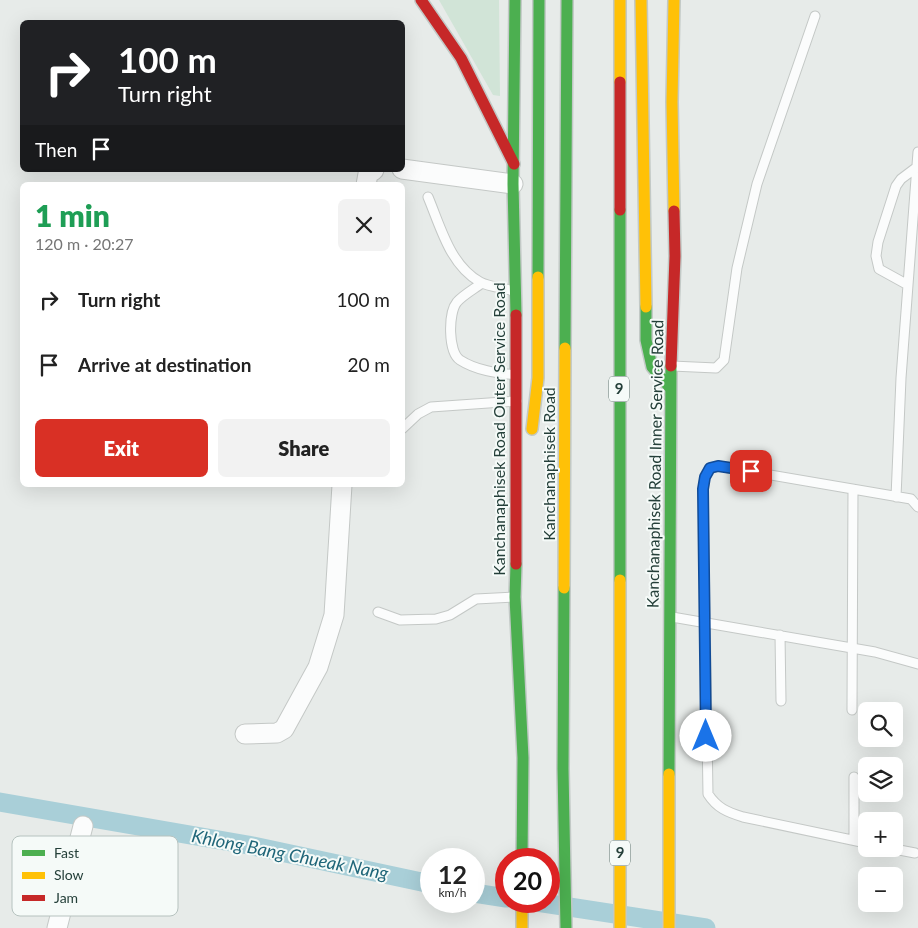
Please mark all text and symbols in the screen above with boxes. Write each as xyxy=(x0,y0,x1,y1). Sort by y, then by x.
text: 100 m xyxy=(118,38,217,80)
icon: right xyxy=(35,40,100,105)
text: Turn right xyxy=(118,80,212,107)
icon: arrive xyxy=(87,135,115,163)
text: Then xyxy=(35,138,77,161)
text: 1 min xyxy=(35,197,110,233)
button: close xyxy=(338,199,390,251)
text: 120 m · 20:27 xyxy=(35,234,134,253)
street label: Kanchanaphisek Road Outer Service Road xyxy=(489,282,508,576)
icon: right xyxy=(35,286,63,314)
text: Turn right xyxy=(78,288,160,311)
text: 100 m xyxy=(336,288,390,311)
street label: Kanchanaphisek Road Inner Service Road xyxy=(642,320,667,608)
icon: arrive xyxy=(35,351,63,379)
text: Arrive at destination xyxy=(78,353,251,376)
text: 20 m xyxy=(347,353,390,376)
road number: 9 xyxy=(609,376,629,402)
street label: Kanchanaphisek Road xyxy=(539,387,558,541)
button: Exit xyxy=(35,419,208,477)
button: Share xyxy=(218,419,390,477)
pin xyxy=(730,450,772,492)
icon: arrive xyxy=(737,457,765,485)
map controls xyxy=(858,702,903,912)
button: search xyxy=(858,702,903,747)
position arrow xyxy=(679,709,731,761)
button: layers xyxy=(858,757,903,802)
button: + xyxy=(858,812,903,857)
water label: Khlong Bang Chueak Nang xyxy=(190,824,391,884)
legend xyxy=(12,836,178,916)
road number: 9 xyxy=(610,840,630,866)
text: Fast xyxy=(54,844,79,861)
speed limit sign: 20 xyxy=(495,848,560,913)
text: 12 xyxy=(438,859,467,889)
text: Slow xyxy=(54,866,84,883)
button: − xyxy=(858,867,903,912)
text: km/h xyxy=(438,885,467,900)
text: Jam xyxy=(54,889,78,906)

